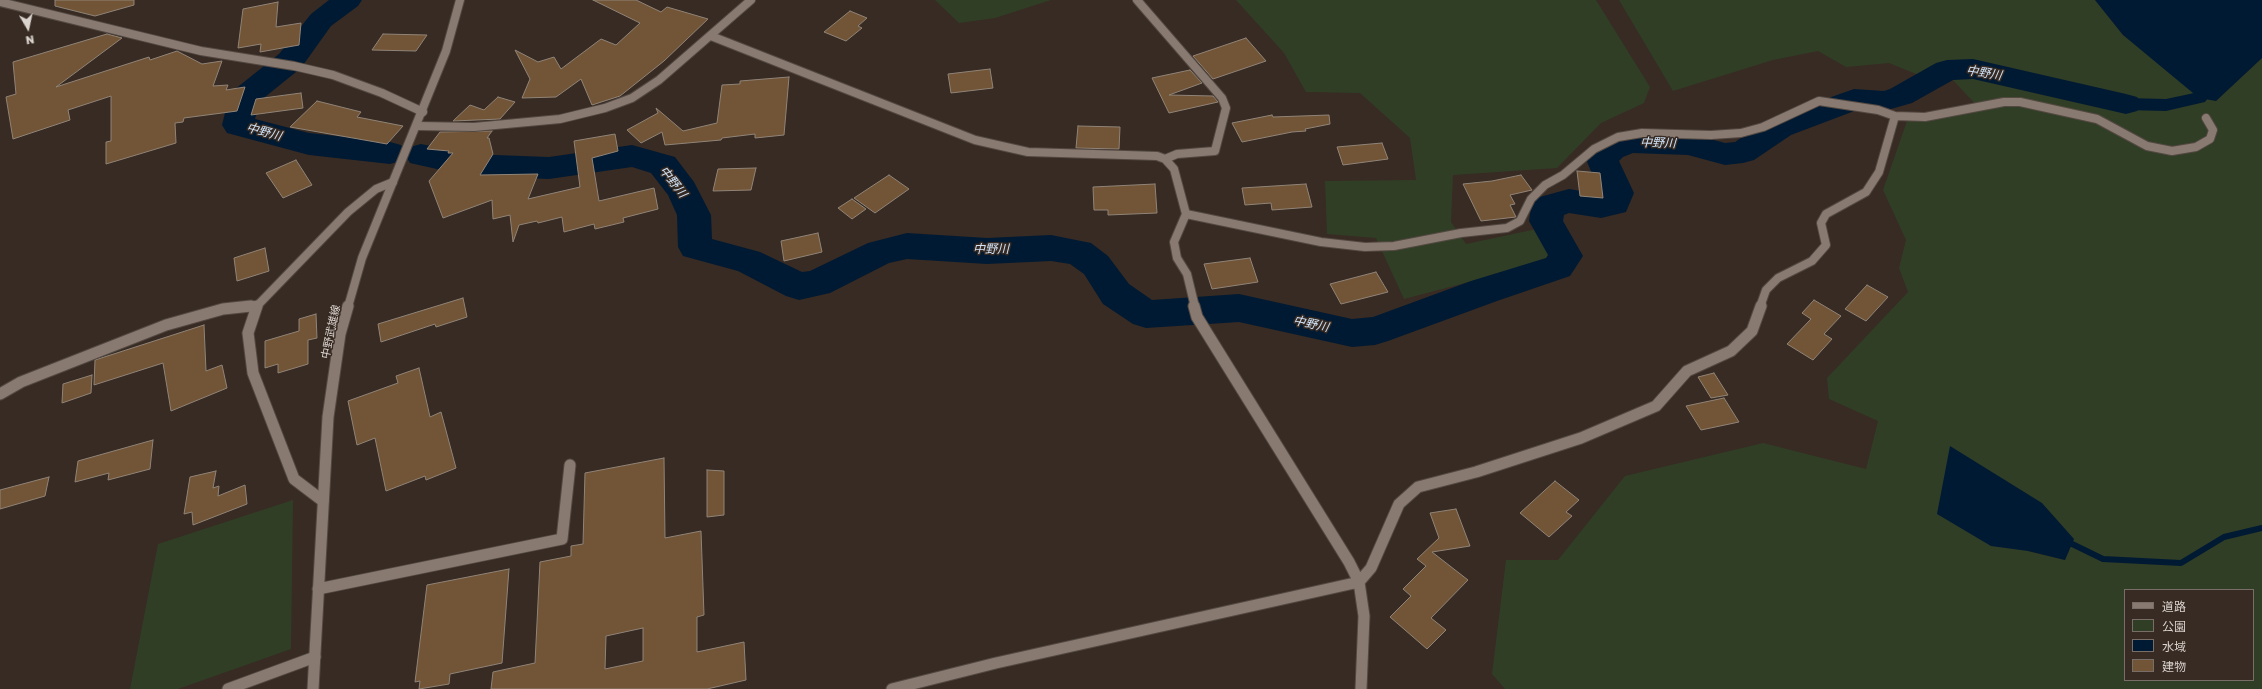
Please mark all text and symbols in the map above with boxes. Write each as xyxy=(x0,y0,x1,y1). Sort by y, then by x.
north arrow xyxy=(8,8,48,48)
text: N xyxy=(25,33,35,47)
water label: 中野川 xyxy=(1965,63,2003,83)
water label: 中野川 xyxy=(245,120,283,144)
water label: 中野川 xyxy=(1640,135,1676,151)
water label: 中野川 xyxy=(656,163,690,201)
water label: 中野川 xyxy=(973,242,1009,256)
street label: 中野武雄線 xyxy=(319,304,343,360)
water label: 中野川 xyxy=(1292,313,1330,335)
legend xyxy=(2124,589,2254,681)
text: 道路 xyxy=(2162,599,2186,614)
text: 公園 xyxy=(2162,619,2186,634)
text: 水域 xyxy=(2162,639,2186,654)
text: 建物 xyxy=(2162,659,2186,674)

